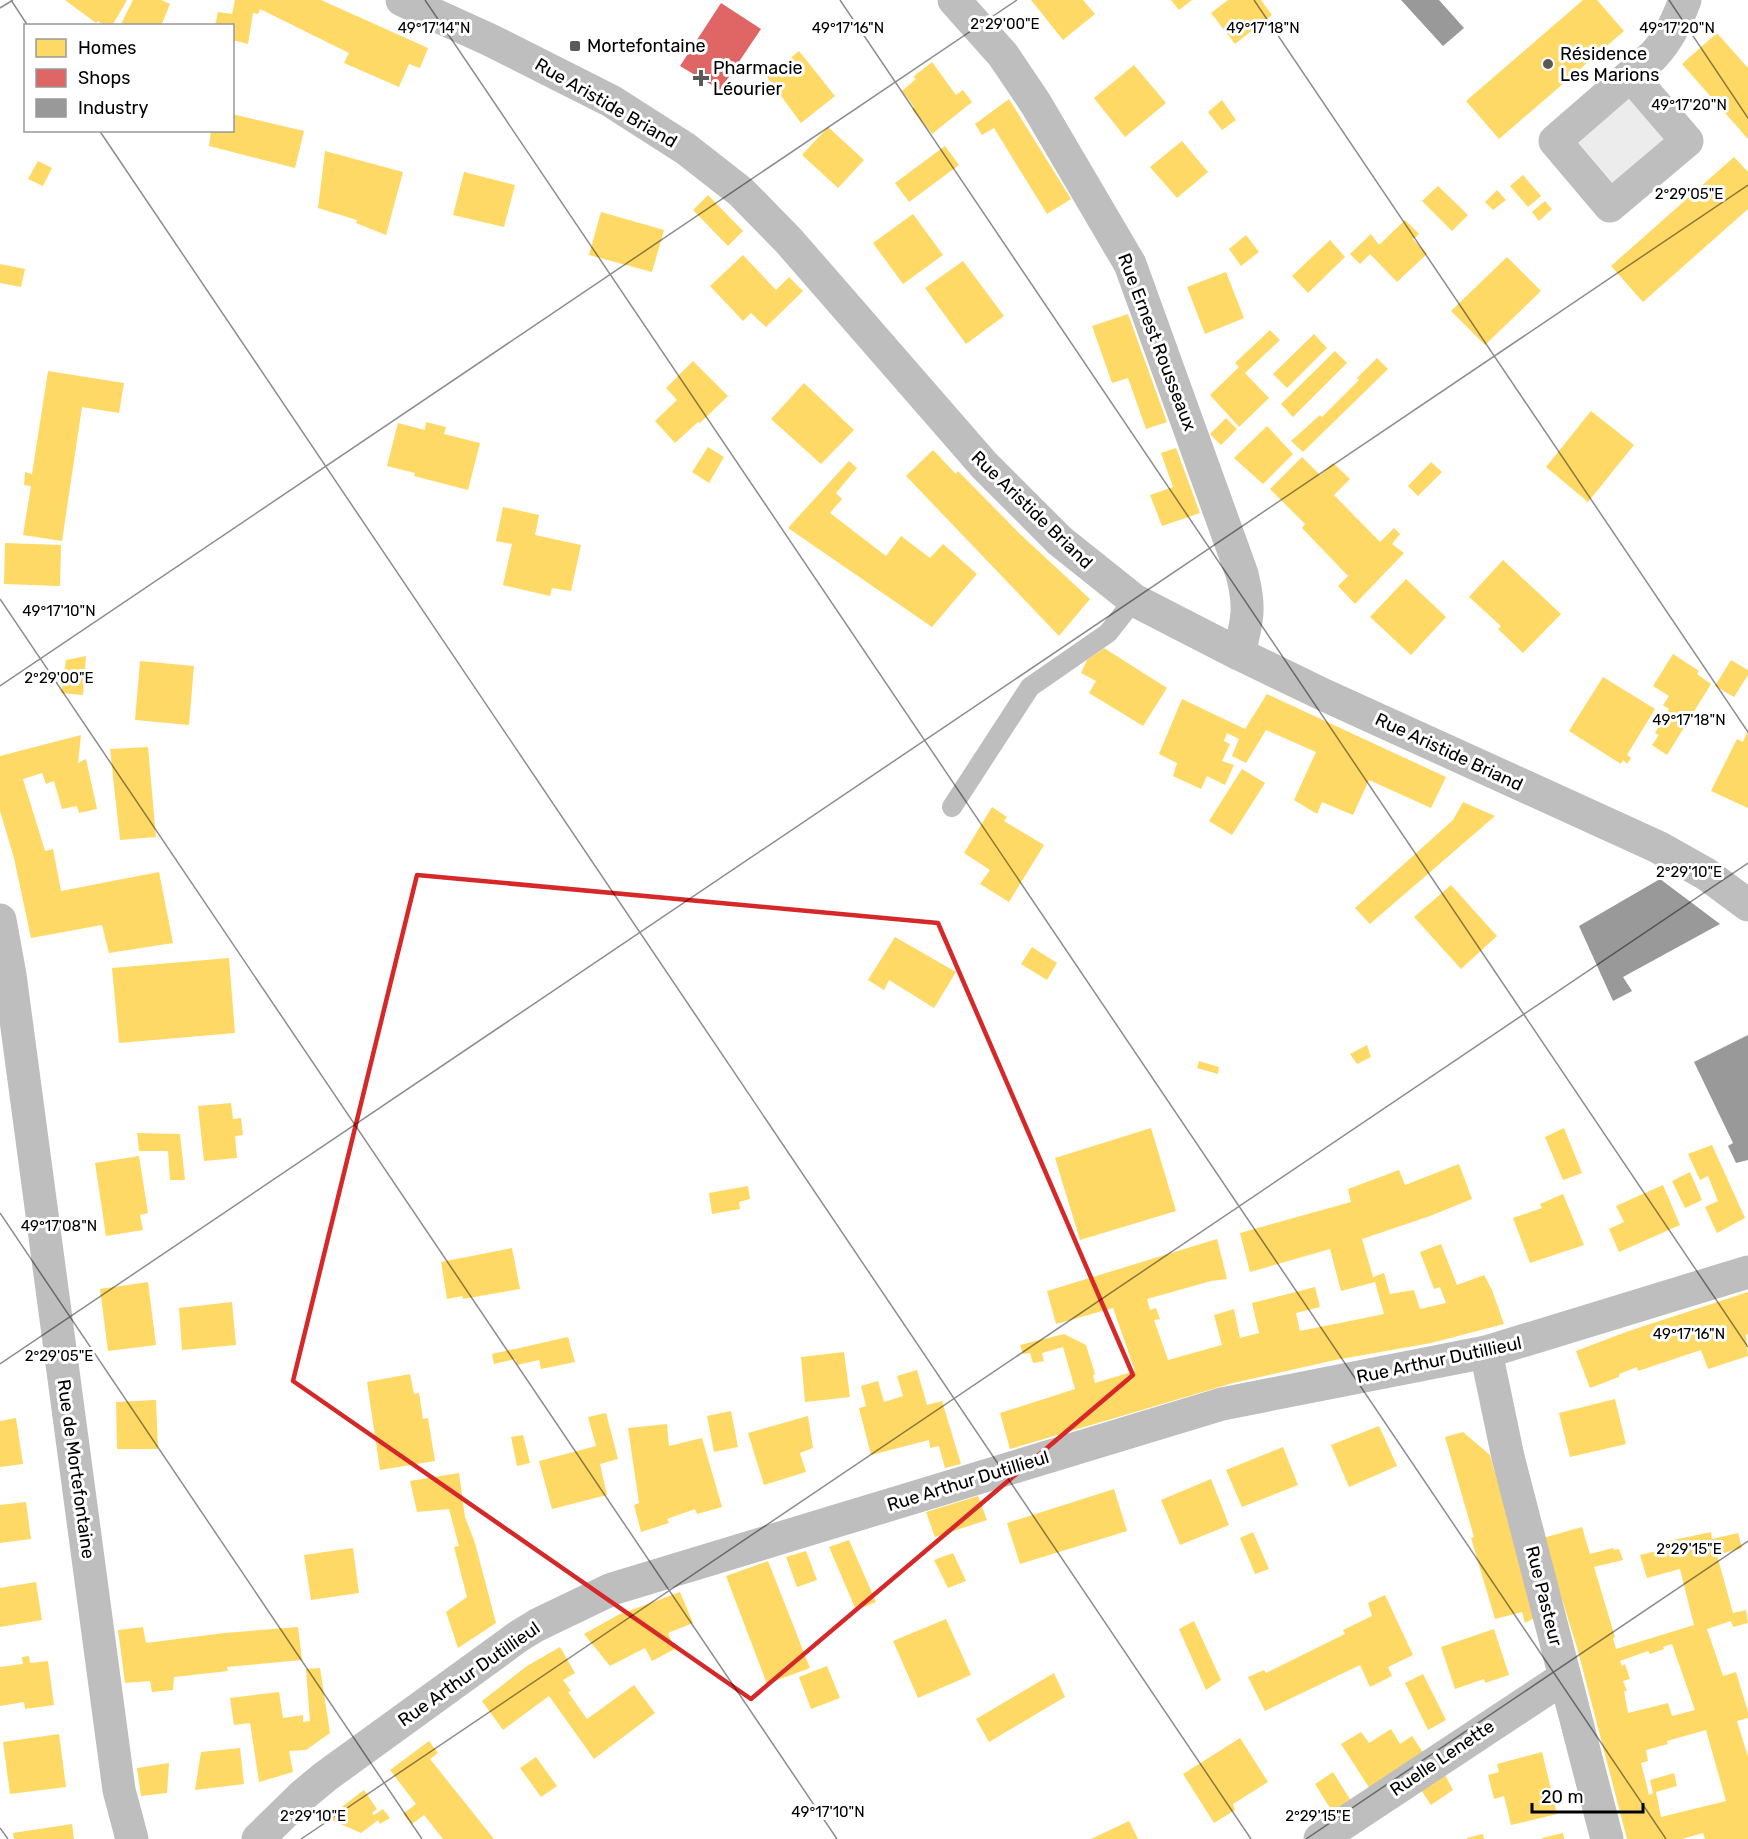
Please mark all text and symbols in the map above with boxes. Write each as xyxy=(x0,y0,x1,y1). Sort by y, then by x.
text: 2°29'00"E xyxy=(970,15,1040,33)
text: 49°17'14"N xyxy=(398,19,470,37)
text: 49°17'16"N xyxy=(812,19,884,37)
text: 49°17'18"N xyxy=(1226,19,1300,37)
text: 49°17'20"N xyxy=(1639,19,1715,37)
legend xyxy=(24,24,234,132)
place label: Mortefontaine xyxy=(587,35,706,57)
text: Homes xyxy=(78,37,136,59)
marker: Mortefontaine xyxy=(568,39,582,53)
place label: Résidence Les Marions xyxy=(1560,43,1659,86)
street label: Rue Aristide Briand xyxy=(531,53,681,153)
place label: Pharmacie Léourier xyxy=(713,57,803,100)
marker: Résidence Les Marions xyxy=(1541,57,1555,71)
text: Shops xyxy=(78,67,130,89)
marker: Pharmacie Léourier xyxy=(694,71,708,85)
text: 49°17'20"N xyxy=(1651,96,1727,114)
text: Industry xyxy=(78,97,148,119)
text: 2°29'05"E xyxy=(1655,185,1723,203)
street label: Rue Ernest Rousseaux xyxy=(1113,250,1201,434)
street label: Rue Aristide Briand xyxy=(967,446,1097,574)
text: 49°17'10"N xyxy=(22,602,96,620)
text: 2°29'00"E xyxy=(24,669,94,687)
street label: Rue Aristide Briand xyxy=(1372,708,1526,796)
text: 49°17'18"N xyxy=(1652,711,1726,729)
text: 2°29'10"E xyxy=(1656,863,1722,881)
text: 49°17'08"N xyxy=(21,1217,97,1235)
text: 49°17'16"N xyxy=(1653,1325,1725,1343)
street label: Rue Arthur Dutillieul xyxy=(1354,1332,1524,1388)
text: 2°29'05"E xyxy=(25,1347,93,1365)
street label: Rue de Mortefontaine xyxy=(53,1378,99,1560)
street label: Rue Arthur Dutillieul xyxy=(884,1446,1052,1516)
text: 2°29'15"E xyxy=(1656,1540,1722,1558)
street label: Rue Pasteur xyxy=(1521,1544,1567,1648)
street label: Rue Arthur Dutillieul xyxy=(394,1617,544,1731)
street label: Ruelle Lenette xyxy=(1386,1715,1498,1801)
scale bar xyxy=(1532,1776,1643,1814)
text: 20 m xyxy=(1541,1786,1583,1808)
text: 49°17'10"N xyxy=(791,1803,865,1821)
text: 2°29'10"E xyxy=(280,1807,346,1825)
text: 2°29'15"E xyxy=(1285,1807,1351,1825)

